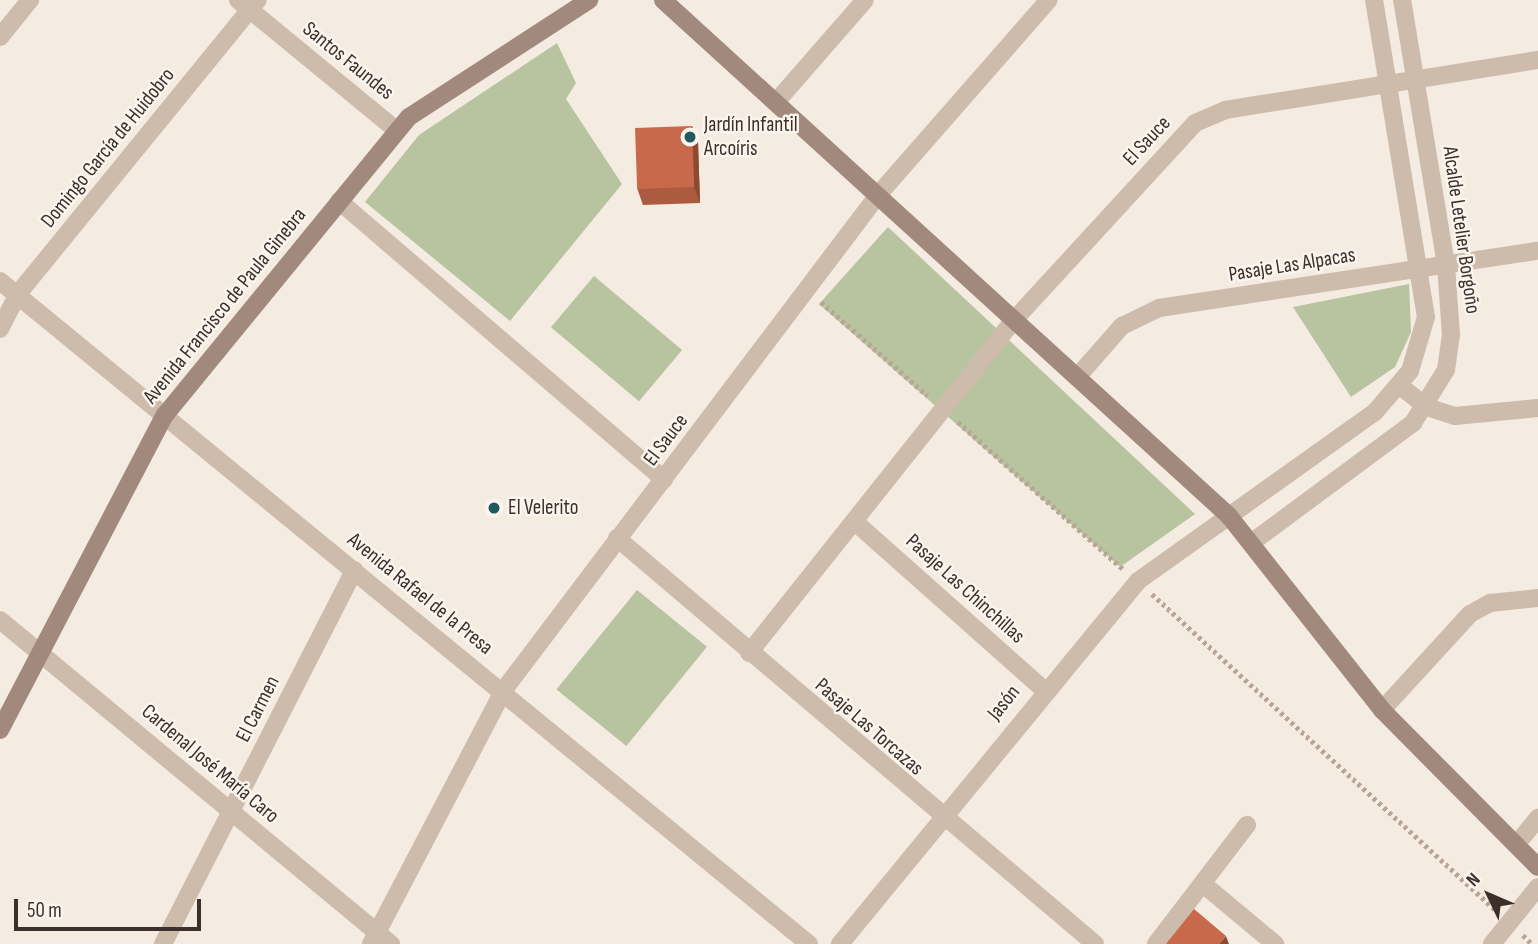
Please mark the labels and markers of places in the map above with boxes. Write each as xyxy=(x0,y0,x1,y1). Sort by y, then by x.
place label: Jardín Infantil Arcoíris xyxy=(704,112,798,162)
marker: Jardín Infantil Arcoíris xyxy=(682,129,698,145)
place label: El Velerito xyxy=(508,495,578,521)
marker: El Velerito xyxy=(486,500,502,516)

